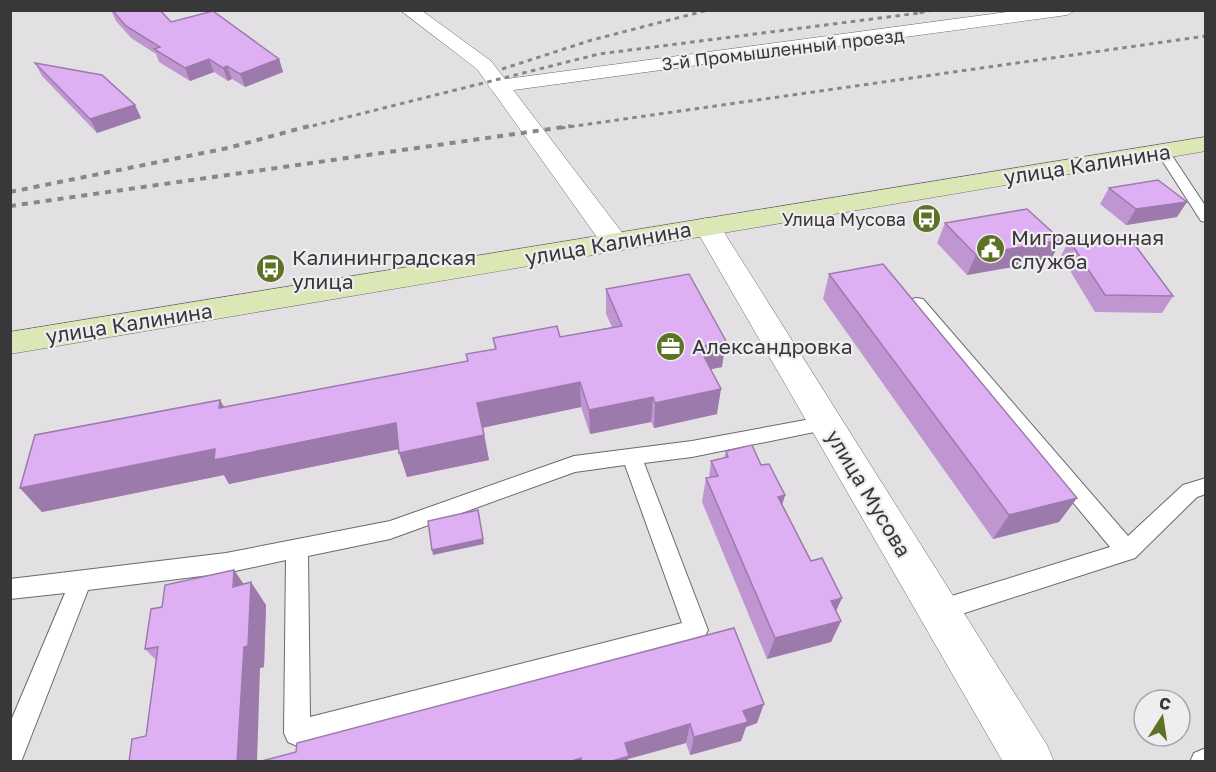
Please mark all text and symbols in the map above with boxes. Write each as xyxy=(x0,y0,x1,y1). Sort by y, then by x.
street label: 3-й Промышленный проезд xyxy=(661,23,905,75)
street label: улица Калинина xyxy=(1002,138,1172,190)
bus stop icon: Улица Мусова xyxy=(911,203,943,235)
place label: Улица Мусова xyxy=(782,208,906,230)
street label: улица Калинина xyxy=(523,216,693,270)
place label: Миграционная служба xyxy=(1011,224,1164,274)
public building icon: Миграционная служба xyxy=(974,233,1006,265)
place label: Калининградская улица xyxy=(292,244,476,294)
bus stop icon: Калининградская улица xyxy=(255,253,287,285)
street label: улица Калинина xyxy=(44,297,214,349)
office icon: Александровка xyxy=(655,330,687,362)
place label: Александровка xyxy=(692,333,853,359)
street label: улица Мусова xyxy=(821,425,917,561)
north arrow xyxy=(1132,688,1192,748)
text: С xyxy=(1157,692,1173,714)

